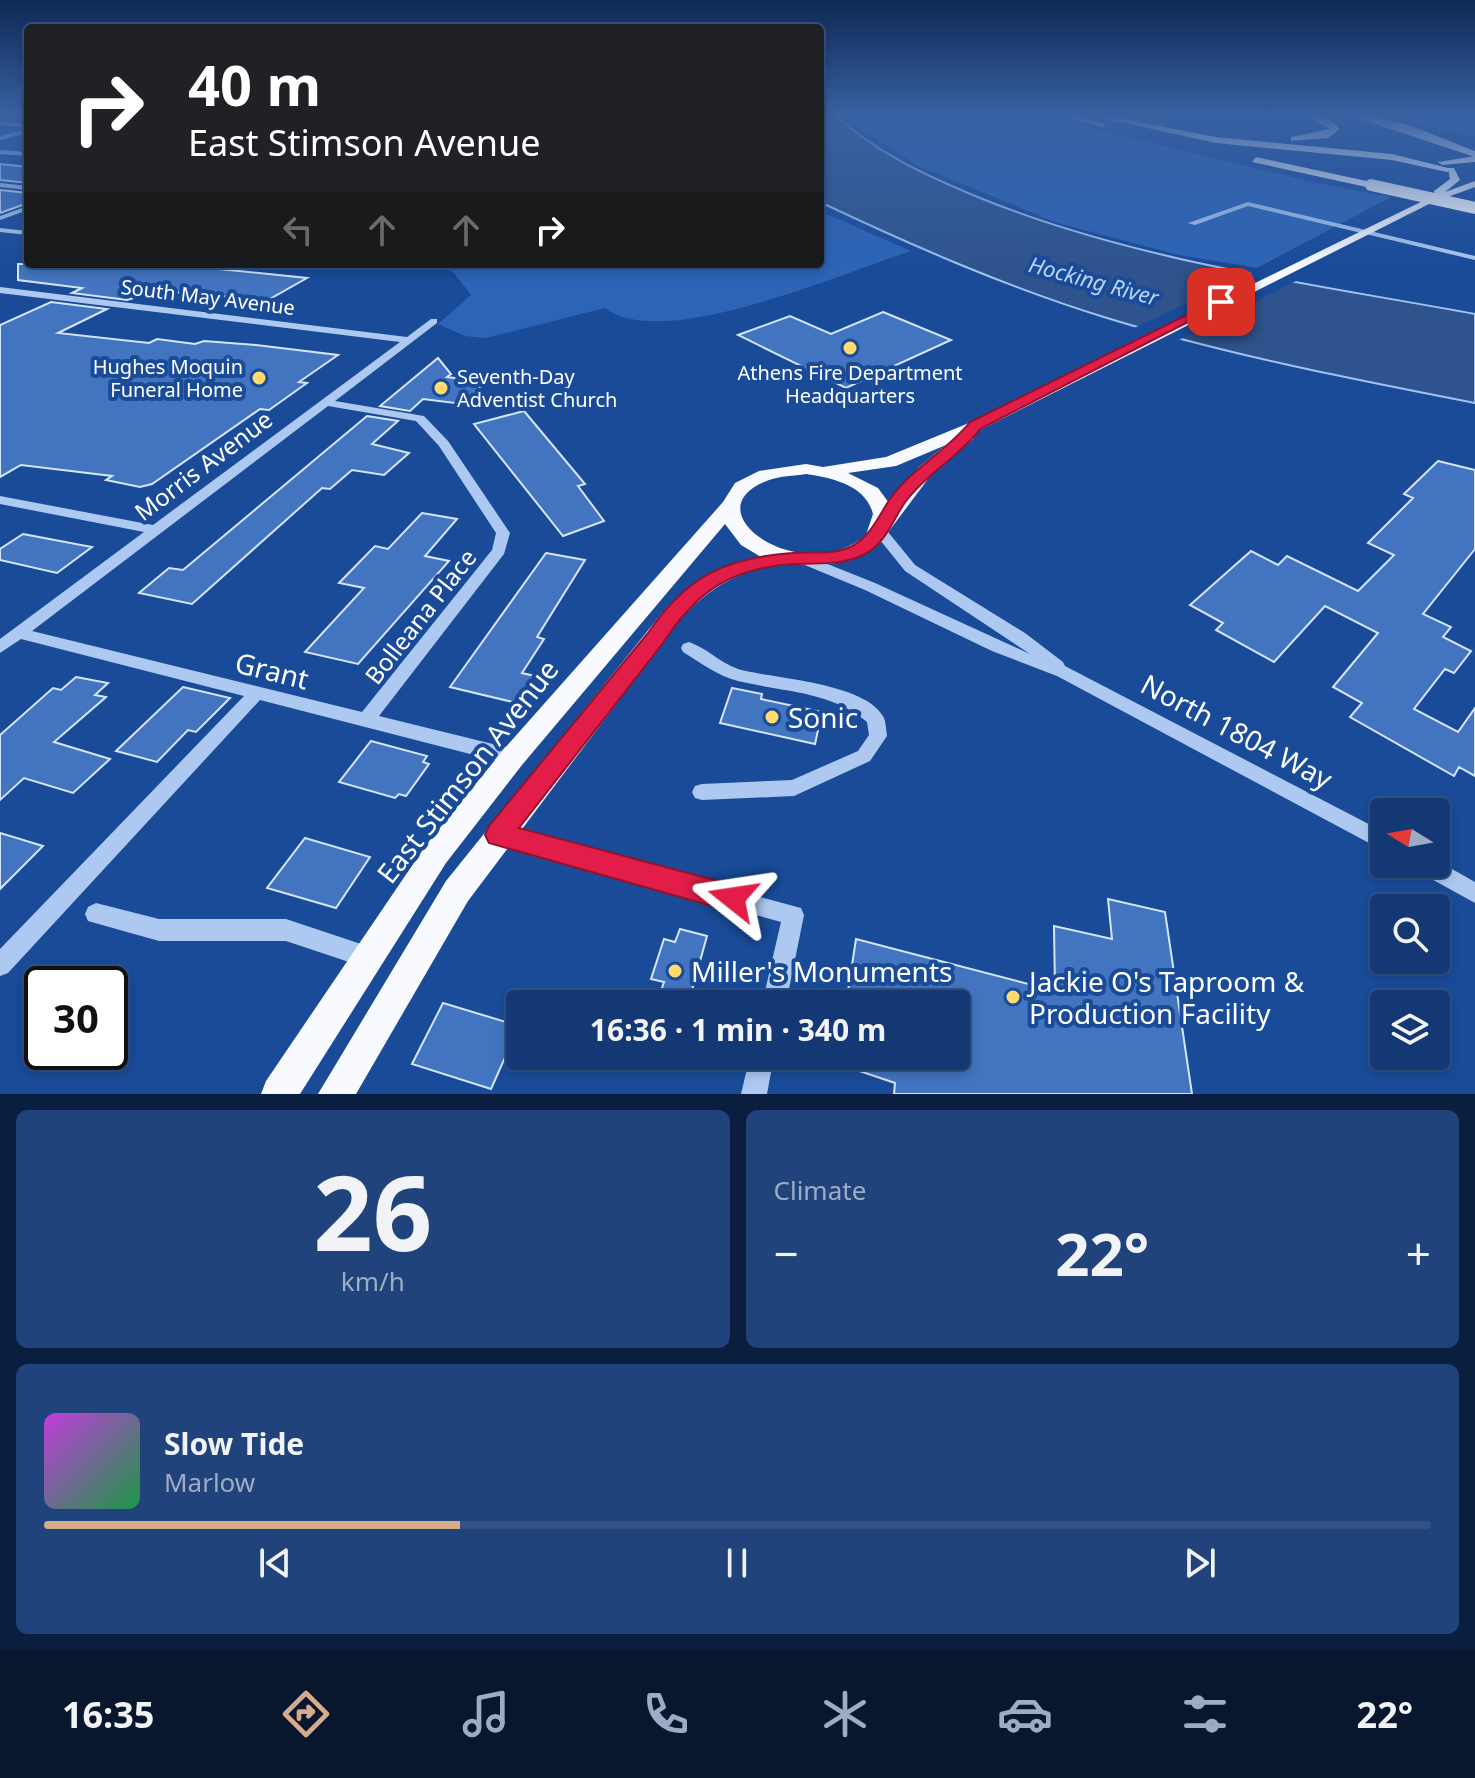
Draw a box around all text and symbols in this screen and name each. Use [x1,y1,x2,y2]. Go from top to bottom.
text: 40 m [188,46,321,122]
icon: right [56,56,160,160]
text: East Stimson Avenue [188,118,541,167]
icon: left [276,208,320,252]
icon: ahead [360,208,404,252]
icon: ahead [444,208,488,252]
icon: right [528,208,572,252]
water label: Hocking River [1026,248,1163,312]
pin [1187,268,1255,336]
street label: South May Avenue [119,273,297,321]
icon: arrive [1199,280,1243,324]
marker: Athens Fire Department Headquarters [841,339,859,357]
place label: Hughes Moquin Funeral Home [93,353,243,403]
place label: Athens Fire Department Headquarters [737,359,963,409]
place label: Seventh-Day Adventist Church [457,363,617,413]
marker: Hughes Moquin Funeral Home [250,369,268,387]
marker: Seventh-Day Adventist Church [432,379,450,397]
street label: Morris Avenue [127,402,279,528]
street label: Bolleana Place [357,542,483,690]
street label: Grant [231,643,313,697]
street label: East Stimson Avenue [368,651,566,891]
street label: North 1804 Way [1135,665,1340,798]
place label: Sonic [788,698,858,736]
marker: Sonic [763,708,781,726]
north arrow [1370,798,1450,878]
map controls [1370,798,1450,1070]
position arrow [691,856,775,940]
button: search [1370,894,1450,974]
place label: Miller's Monuments [691,952,952,990]
marker: Miller's Monuments [666,962,684,980]
place label: Jackie O's Taproom & Production Facility [1026,962,1305,1032]
speed limit sign: 30 [24,966,128,1070]
marker: Jackie O's Taproom & Production Facility [1004,988,1022,1006]
button: layers [1370,990,1450,1070]
text: 16:36 · 1 min · 340 m [590,1009,886,1050]
text: 26 [313,1140,432,1281]
text: Climate [774,1172,866,1208]
text: 22° [1055,1212,1149,1294]
text: − [774,1223,799,1283]
text: + [1406,1223,1431,1283]
text: km/h [341,1263,405,1299]
text: Slow Tide [164,1423,304,1464]
text: Marlow [164,1464,255,1500]
icon: previous [253,1541,297,1585]
icon: pause [715,1541,759,1585]
icon: next [1178,1541,1222,1585]
icon: directions [278,1686,334,1742]
icon: music [458,1686,514,1742]
icon: phone [638,1686,694,1742]
icon: climate [817,1686,873,1742]
icon: car [997,1686,1053,1742]
icon: filters [1177,1686,1233,1742]
text: 16:35 [62,1690,154,1739]
text: 22° [1357,1690,1413,1739]

